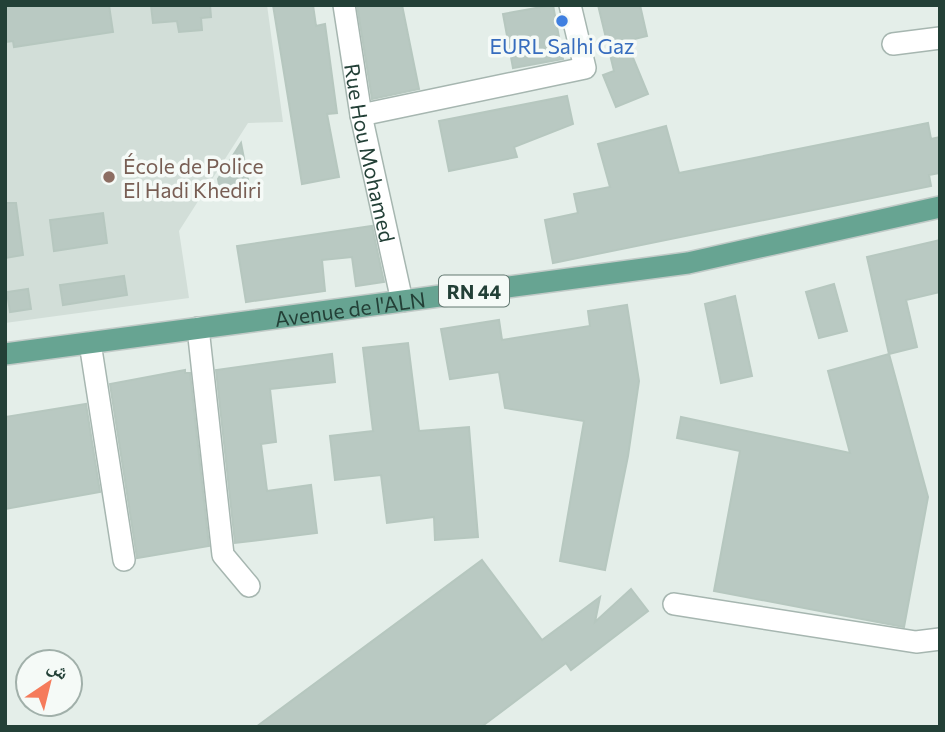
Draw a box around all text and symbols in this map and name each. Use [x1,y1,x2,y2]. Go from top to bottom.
marker: EURL Salhi Gaz [554,13,570,29]
place label: EURL Salhi Gaz [490,33,634,58]
street label: Rue Hou Mohamed [341,61,401,244]
place label: École de Police El Hadi Khediri [123,153,264,202]
marker: École de Police El Hadi Khediri [101,169,117,185]
road number: RN 44 [439,276,509,306]
street label: Avenue de l'ALN [273,286,427,330]
north arrow [14,648,84,718]
text: ش [44,653,74,685]

